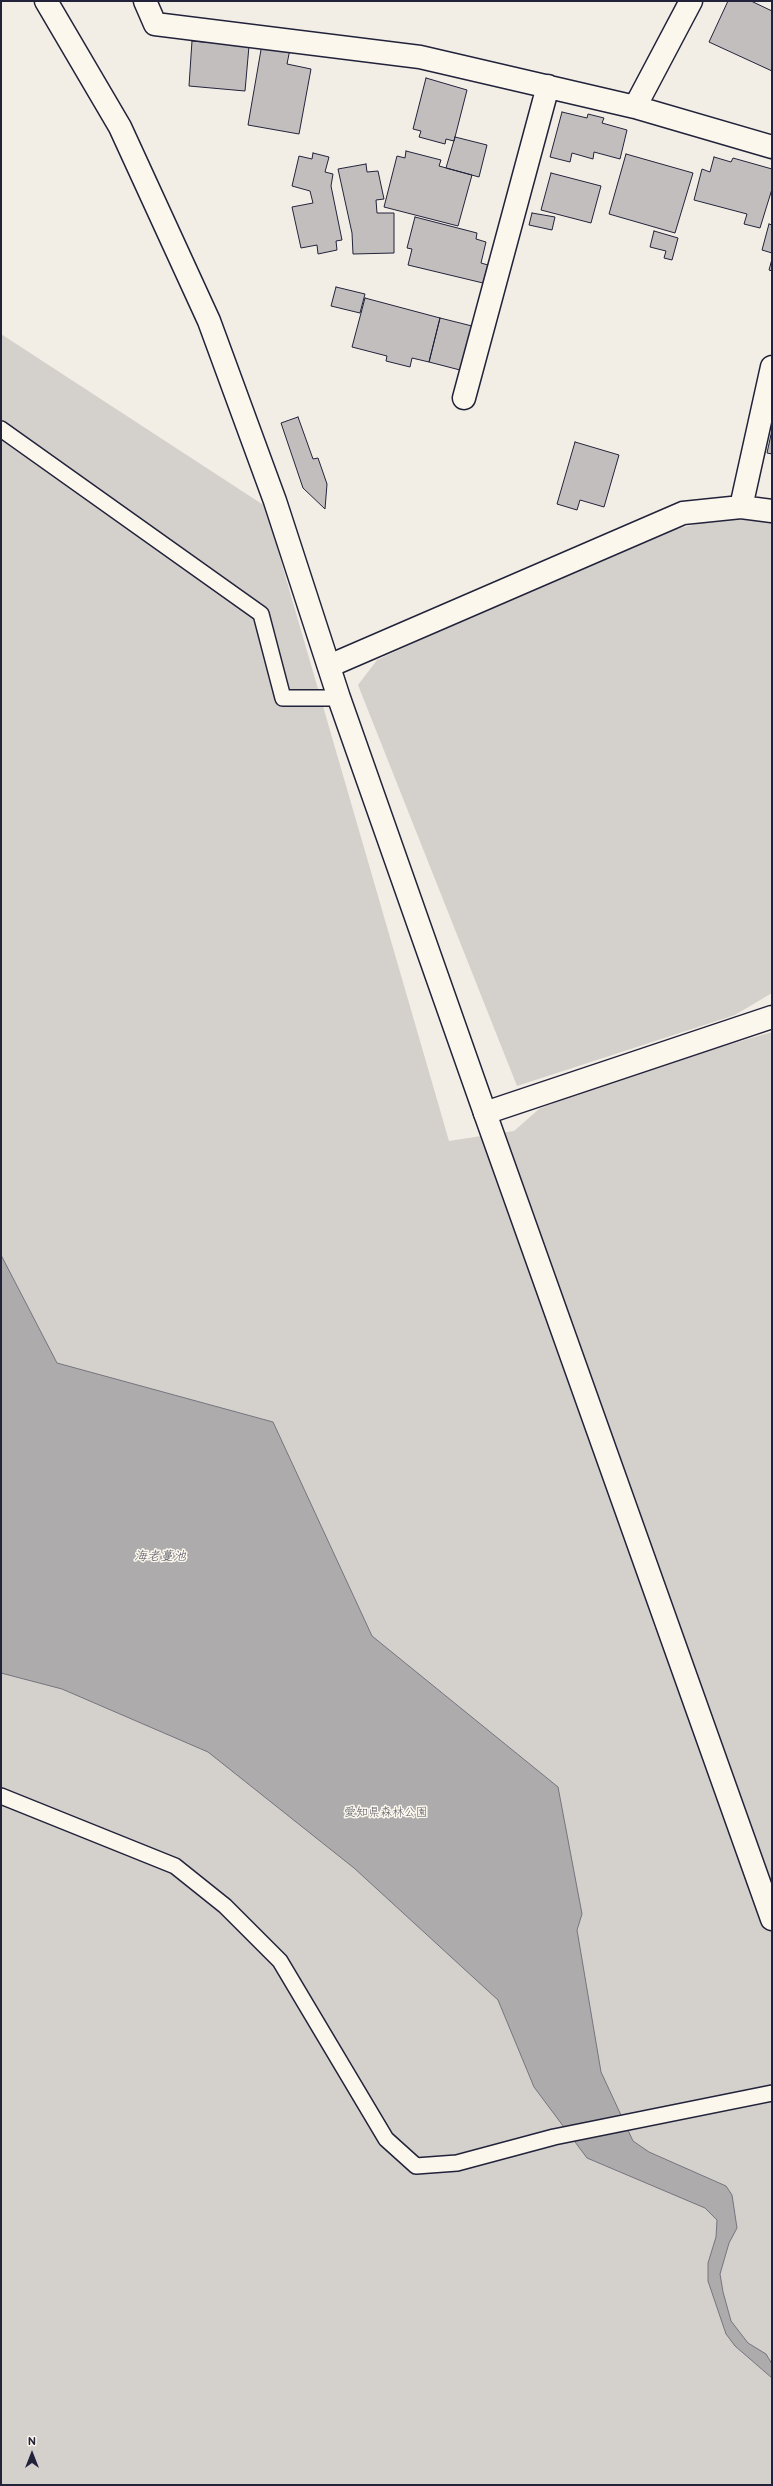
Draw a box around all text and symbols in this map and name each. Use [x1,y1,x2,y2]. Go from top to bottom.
water label: 海老蔓池 [134,1549,186,1565]
park label: 愛知県森林公園 [344,1806,428,1820]
north arrow [12,2434,52,2474]
text: N [28,2435,36,2448]

